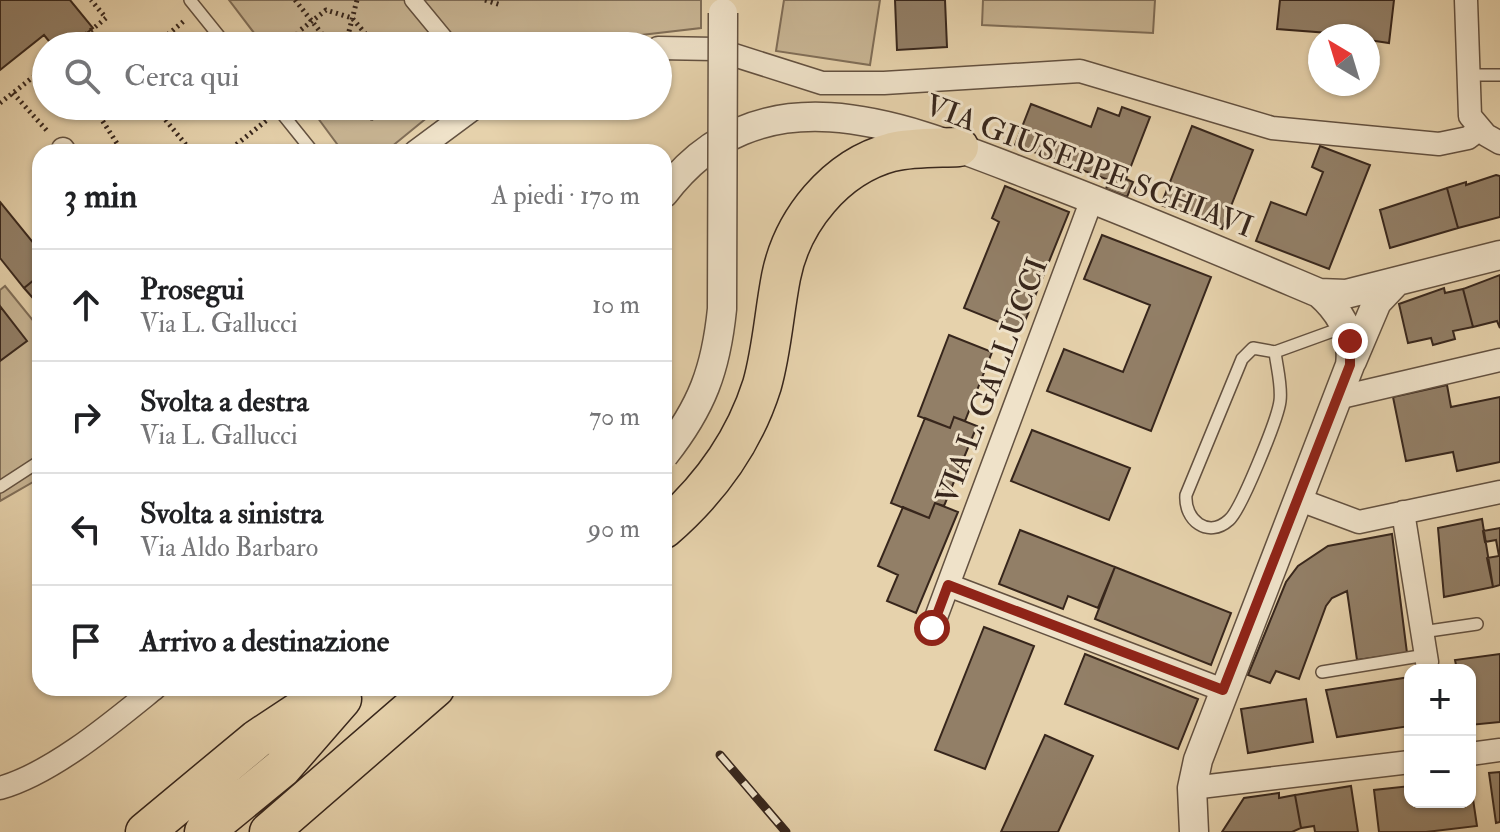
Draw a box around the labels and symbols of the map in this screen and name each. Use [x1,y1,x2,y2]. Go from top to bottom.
north arrow [1308,24,1380,96]
street label: VIA GIUSEPPE SCHIAVI [920,86,1258,246]
street label: VIA L. GALLUCCI [928,253,1056,509]
route end [1332,323,1368,359]
route start [914,610,950,646]

